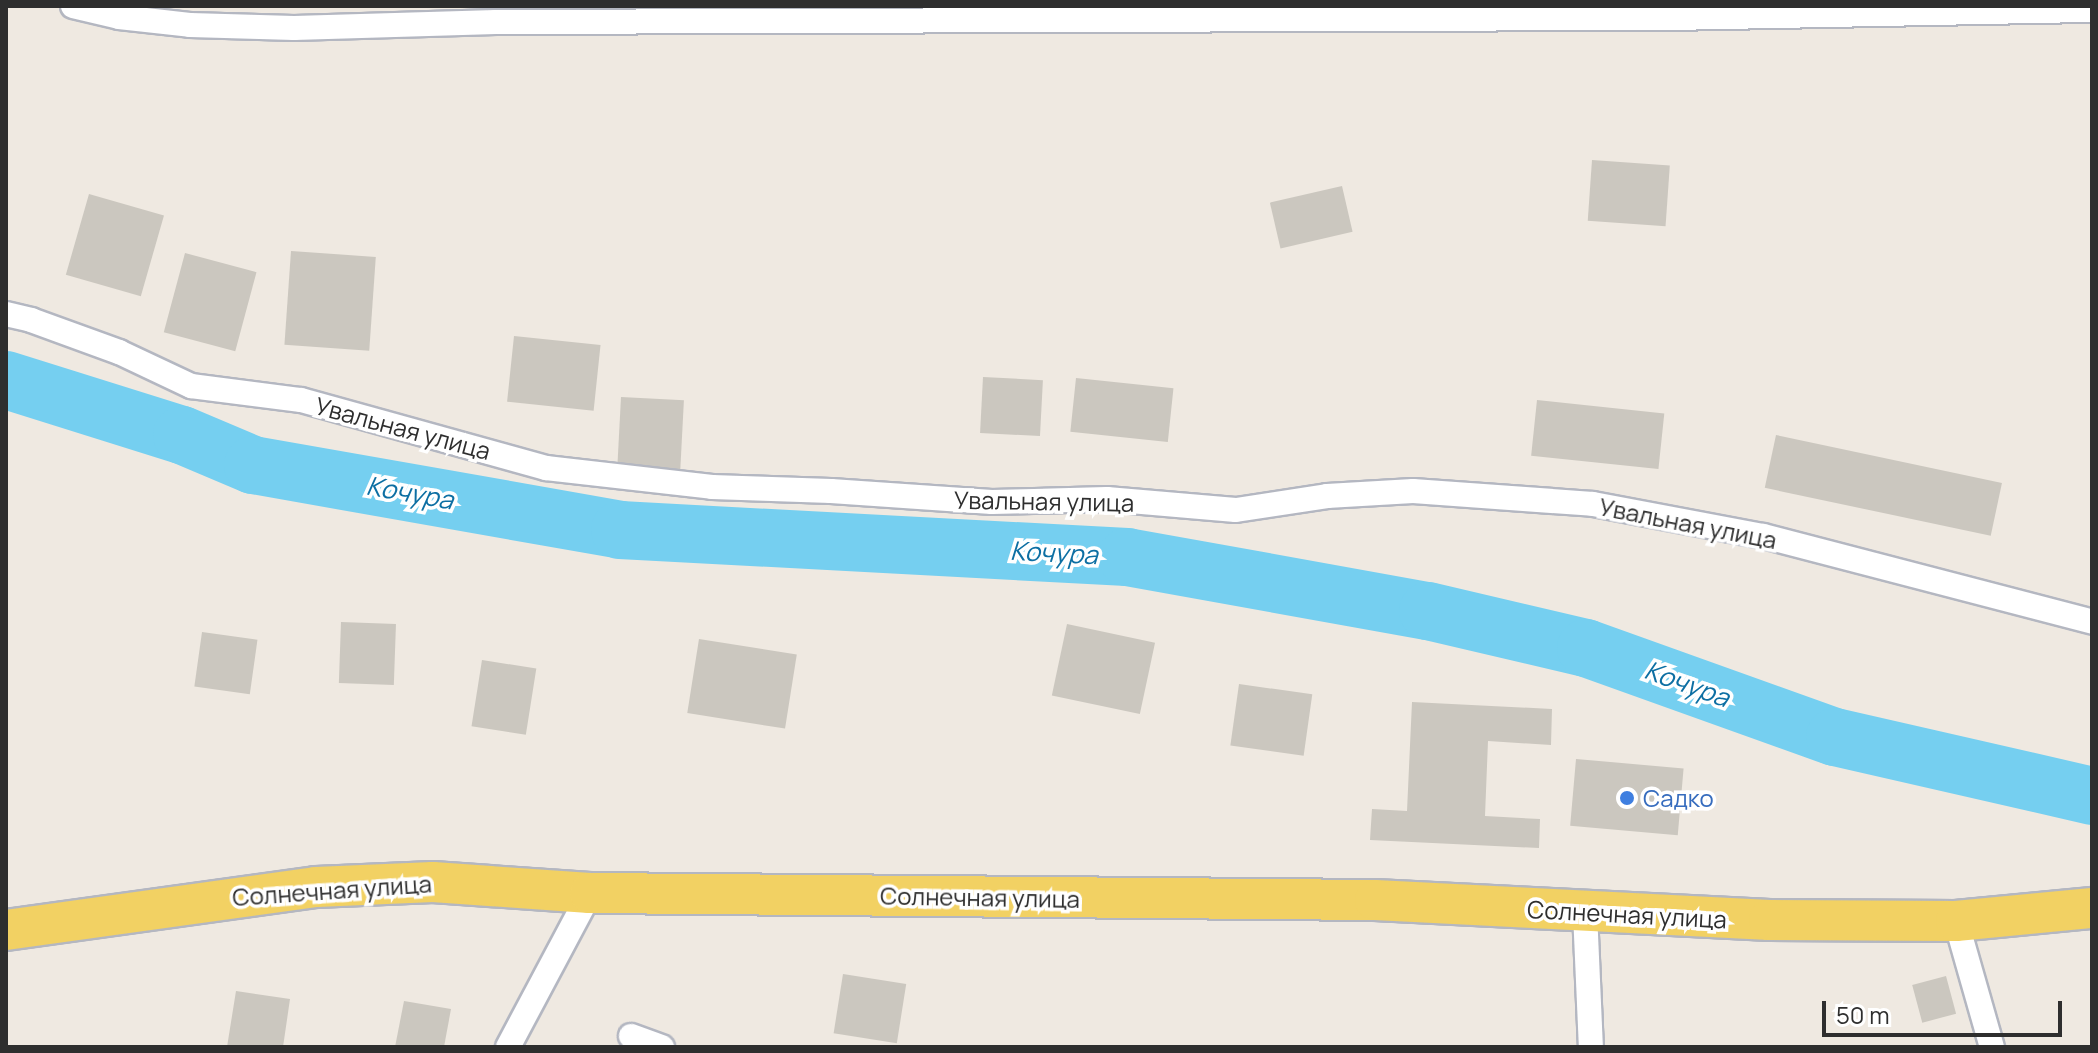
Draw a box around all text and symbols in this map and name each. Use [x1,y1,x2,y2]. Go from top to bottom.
street label: Увальная улица [312,391,494,465]
water label: Кочура [364,470,456,516]
street label: Увальная улица [954,485,1134,517]
street label: Увальная улица [1597,492,1779,554]
water label: Кочура [1010,535,1098,571]
water label: Кочура [1641,654,1733,714]
place label: Садко [1643,784,1714,812]
marker: Садко [1618,789,1636,807]
street label: Солнечная улица [231,869,433,911]
street label: Солнечная улица [880,881,1080,913]
street label: Солнечная улица [1526,894,1728,934]
scale bar [1826,985,2066,1035]
text: 50 m [1836,998,1890,1031]

